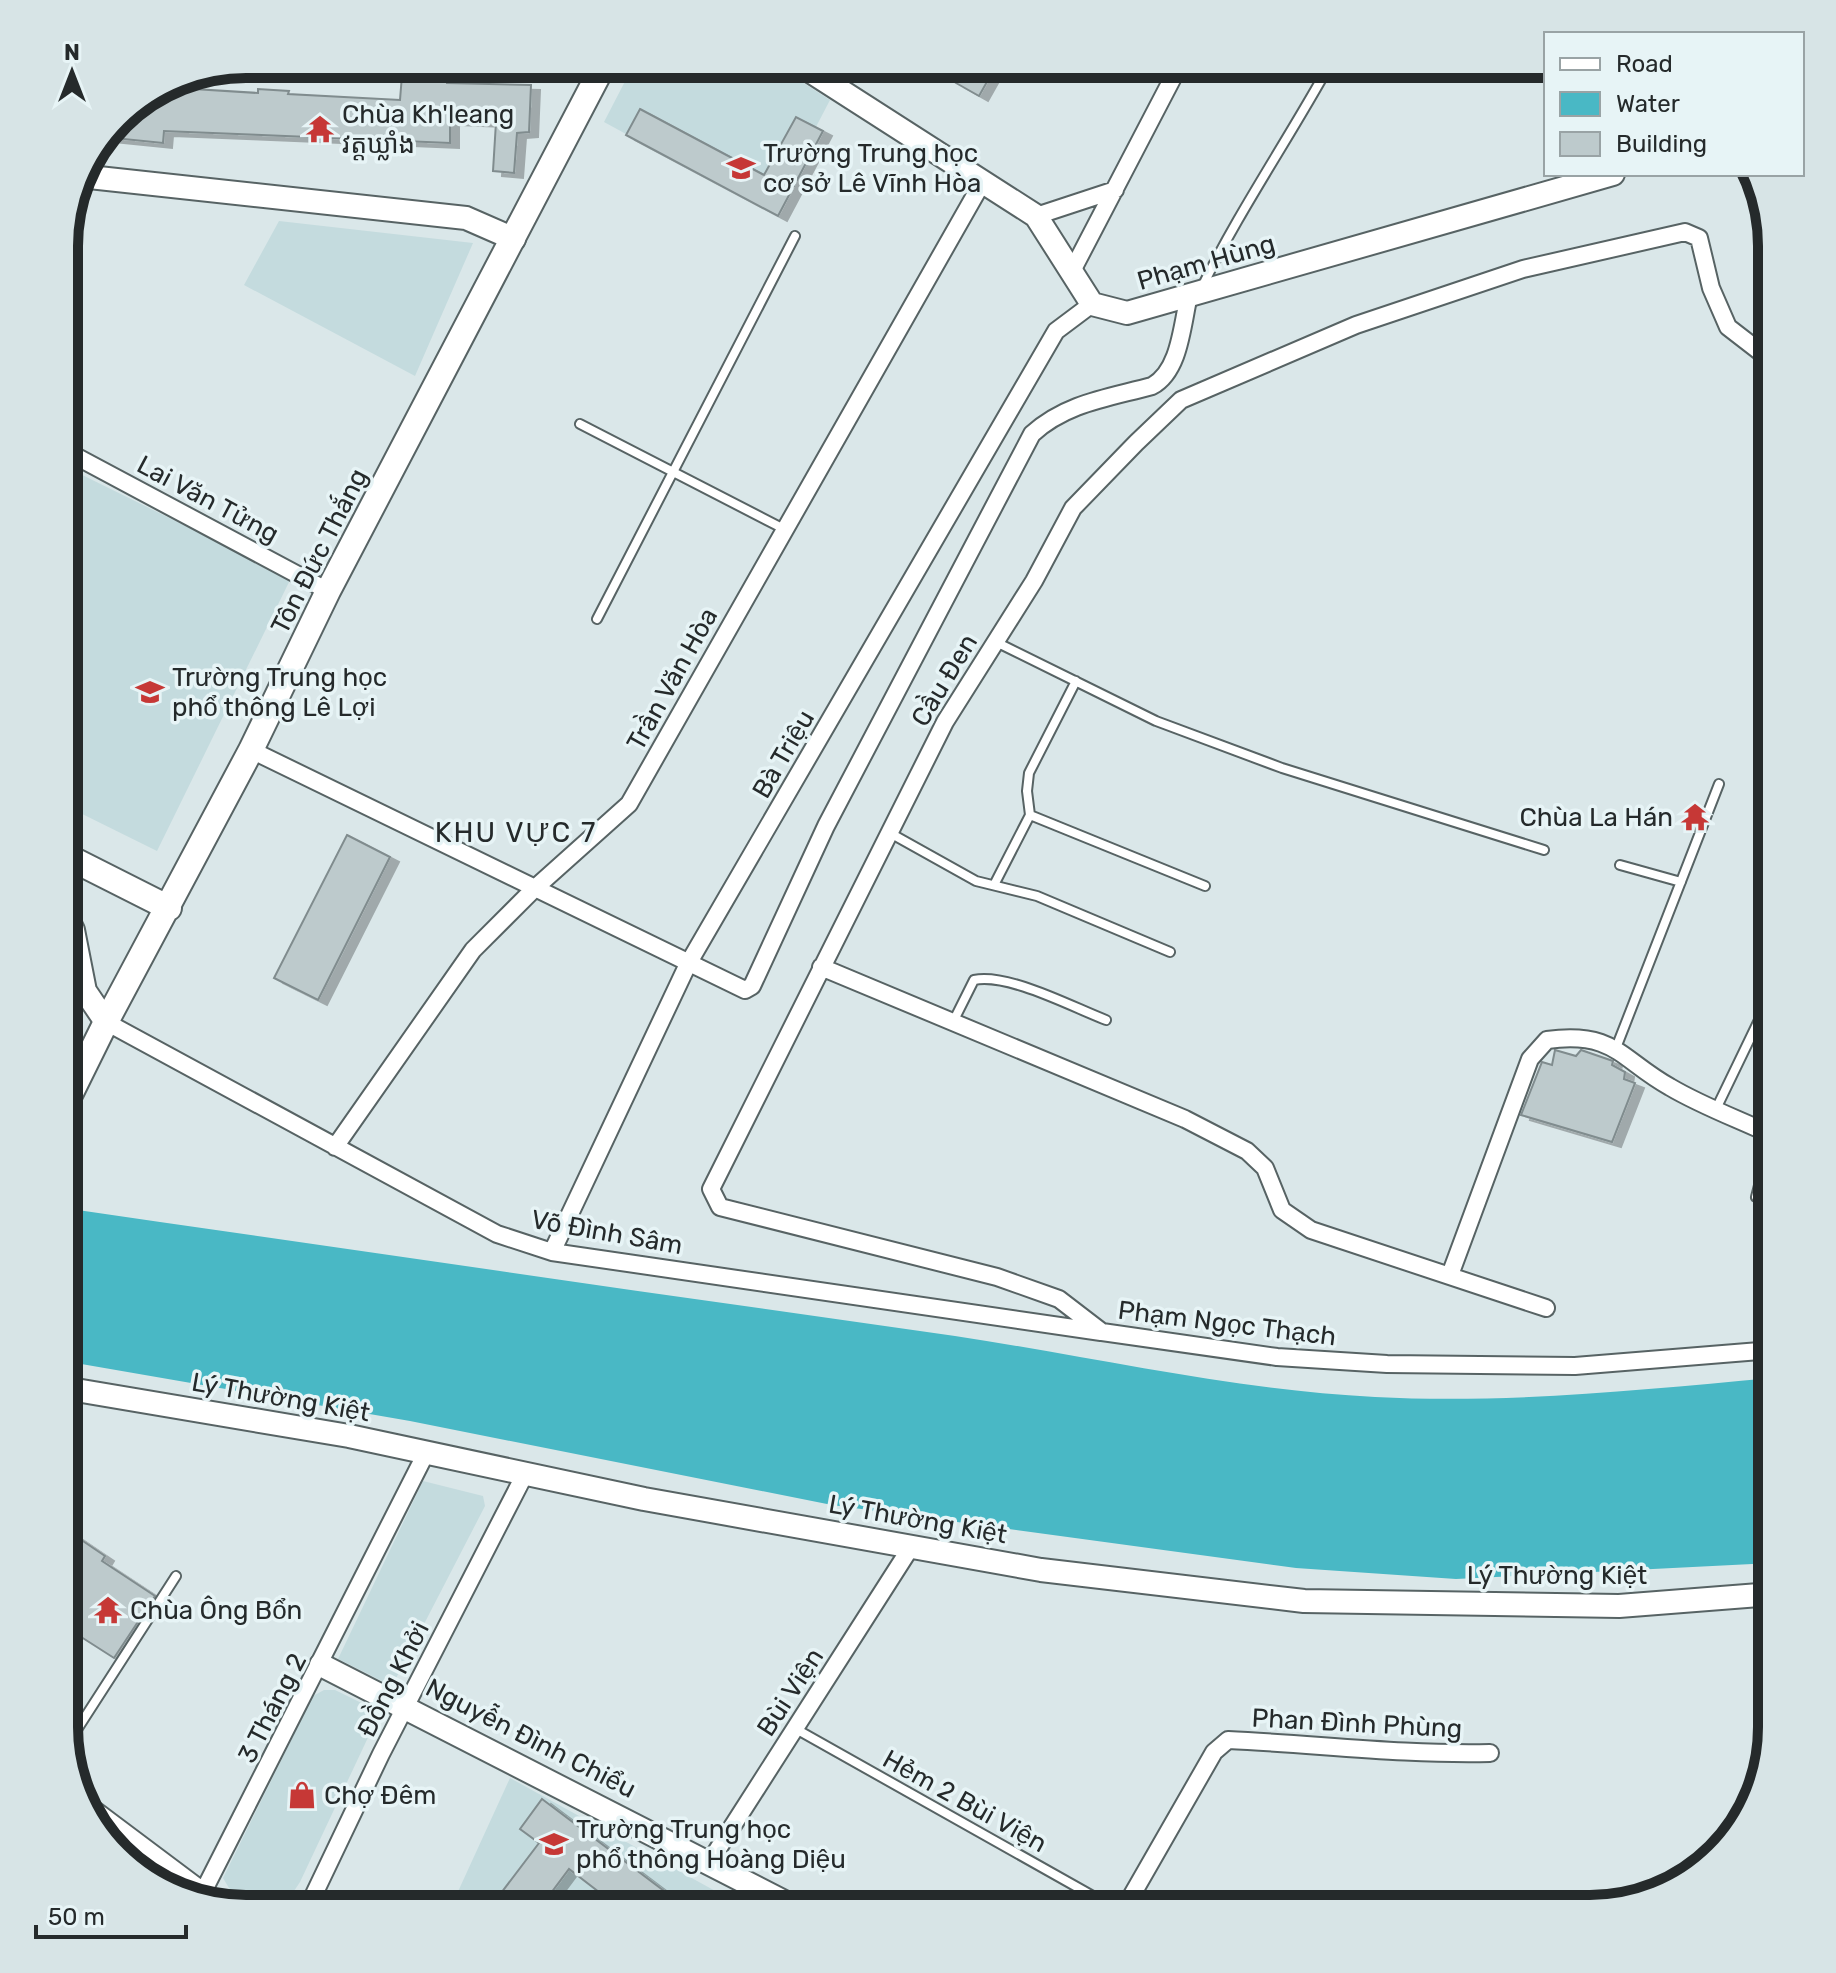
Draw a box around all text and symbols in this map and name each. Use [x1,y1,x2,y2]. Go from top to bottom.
north arrow [32,32,112,112]
legend [1544,32,1804,176]
text: N [64,39,80,66]
text: Road [1616,50,1673,78]
text: Water [1616,90,1680,118]
place label: Chùa Kh'leang វត្តឃ្លាំង [342,99,514,161]
temple icon: Chùa Kh'leang វត្តឃ្លាំង [305,114,335,144]
text: Building [1616,130,1707,158]
place label: Trường Trung học cơ sở Lê Vĩnh Hòa [763,138,981,199]
school or university icon: Trường Trung học cơ sở Lê Vĩnh Hòa [726,153,756,183]
street label: Phạm Hùng [1134,228,1279,297]
street label: Lai Văn Tửng [132,449,284,550]
street label: Tôn Đức Thắng [263,463,374,639]
street label: Trần Văn Hòa [619,602,724,756]
street label: Cầu Đen [904,628,984,732]
place label: Trường Trung học phổ thông Lê Lợi [172,662,387,723]
school or university icon: Trường Trung học phổ thông Lê Lợi [135,677,165,707]
street label: Bà Triệu [746,705,821,804]
place label: Chùa La Hán [1519,802,1673,833]
temple icon: Chùa La Hán [1680,802,1710,832]
district label: KHU VỰC 7 [435,816,597,849]
street label: Võ Đình Sâm [529,1204,685,1261]
street label: Phạm Ngọc Thạch [1116,1295,1338,1352]
street label: Lý Thường Kiệt [189,1367,372,1428]
street label: Lý Thường Kiệt [826,1489,1009,1550]
street label: Lý Thường Kiệt [1467,1560,1647,1591]
temple icon: Chùa Ông Bổn [93,1595,123,1625]
place label: Chùa Ông Bổn [130,1595,302,1626]
street label: Đồng Khởi [350,1616,436,1742]
street label: Bùi Viện [751,1643,830,1742]
street label: 3 Tháng 2 [232,1648,313,1768]
street label: Nguyễn Đình Chiểu [420,1672,641,1805]
street label: Phan Đình Phùng [1251,1703,1463,1744]
street label: Hẻm 2 Bùi Viện [877,1744,1052,1859]
shop icon: Chợ Đêm [287,1780,317,1810]
place label: Chợ Đêm [324,1780,436,1811]
place label: Trường Trung học phổ thông Hoàng Diệu [576,1814,846,1875]
school or university icon: Trường Trung học phổ thông Hoàng Diệu [539,1829,569,1859]
scale bar [36,1889,186,1939]
text: 50 m [48,1903,105,1931]

